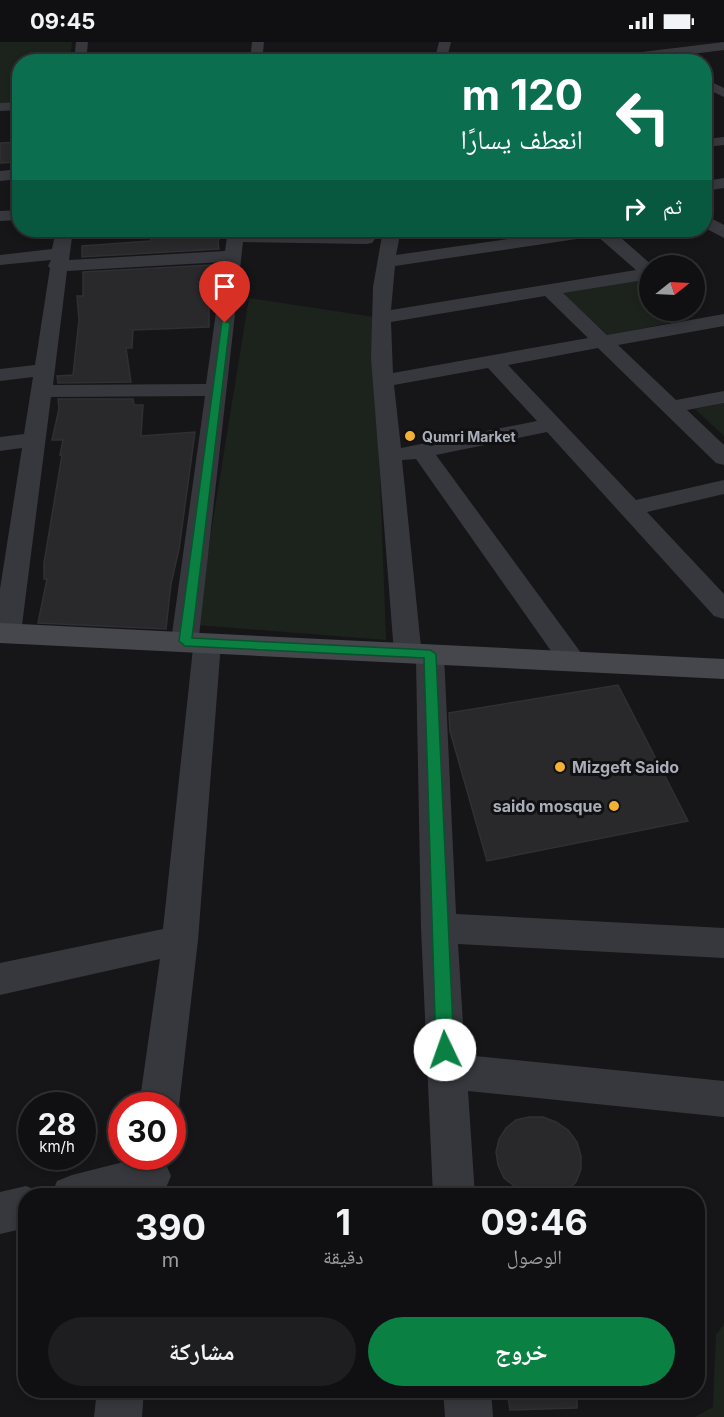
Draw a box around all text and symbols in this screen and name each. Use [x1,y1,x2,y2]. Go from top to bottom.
text: 09:45 [30,8,95,34]
text: 120 m [462,69,583,120]
icon: left [604,78,682,156]
text: انعطف يسارًا [460,123,583,156]
icon: right [618,192,651,225]
text: ثم [663,193,682,219]
north arrow [639,255,705,321]
map controls [639,255,705,321]
pin [199,261,250,323]
icon: arrive [208,270,241,303]
place label: Qumri Market [422,428,516,445]
marker: Qumri Market [403,429,417,443]
place label: Mizgeft Saido [572,757,679,777]
marker: Mizgeft Saido [553,760,567,774]
place label: saido mosque [493,796,602,816]
marker: saido mosque [607,799,621,813]
position arrow [413,1018,477,1082]
speed limit sign: 30 [108,1092,186,1170]
text: 28 [38,1106,76,1142]
text: km/h [39,1137,75,1156]
text: 1 [335,1200,351,1244]
text: 09:46 [481,1200,588,1244]
text: 390 [135,1205,206,1249]
text: دقيقة [323,1245,364,1269]
text: الوصول [507,1245,562,1269]
text: m [162,1248,179,1272]
button: مشاركة [48,1317,356,1386]
button: خروج [368,1317,675,1386]

